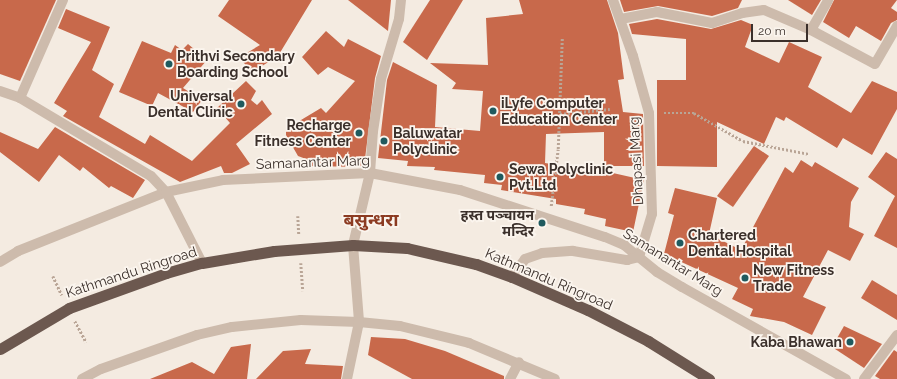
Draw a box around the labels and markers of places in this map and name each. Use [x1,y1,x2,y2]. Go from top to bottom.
place label: Prithvi Secondary Boarding School [177,48,295,80]
marker: Prithvi Secondary Boarding School [164,59,174,69]
place label: Universal Dental Clinic [147,88,233,120]
place label: iLyfe Computer Education Center [501,95,618,128]
marker: Universal Dental Clinic [236,99,246,109]
marker: iLyfe Computer Education Center [488,106,498,116]
place label: Recharge Fitness Center [255,117,351,150]
place label: Baluwatar Polyclinic [393,125,462,158]
marker: Recharge Fitness Center [354,128,364,138]
marker: Baluwatar Polyclinic [378,135,390,147]
place label: Sewa Polyclinic Pvt.Ltd [509,161,613,194]
marker: Sewa Polyclinic Pvt.Ltd [494,171,506,183]
place label: हस्त पञ्चायन मन्दिर [461,207,534,240]
marker: हस्त पञ्चायन मन्दिर [537,218,547,228]
place label: Chartered Dental Hospital [688,227,792,260]
marker: Chartered Dental Hospital [675,238,685,248]
place label: New Fitness Trade [753,262,834,294]
marker: New Fitness Trade [740,273,750,283]
place label: Kaba Bhawan [751,334,842,350]
marker: Kaba Bhawan [845,337,855,347]

